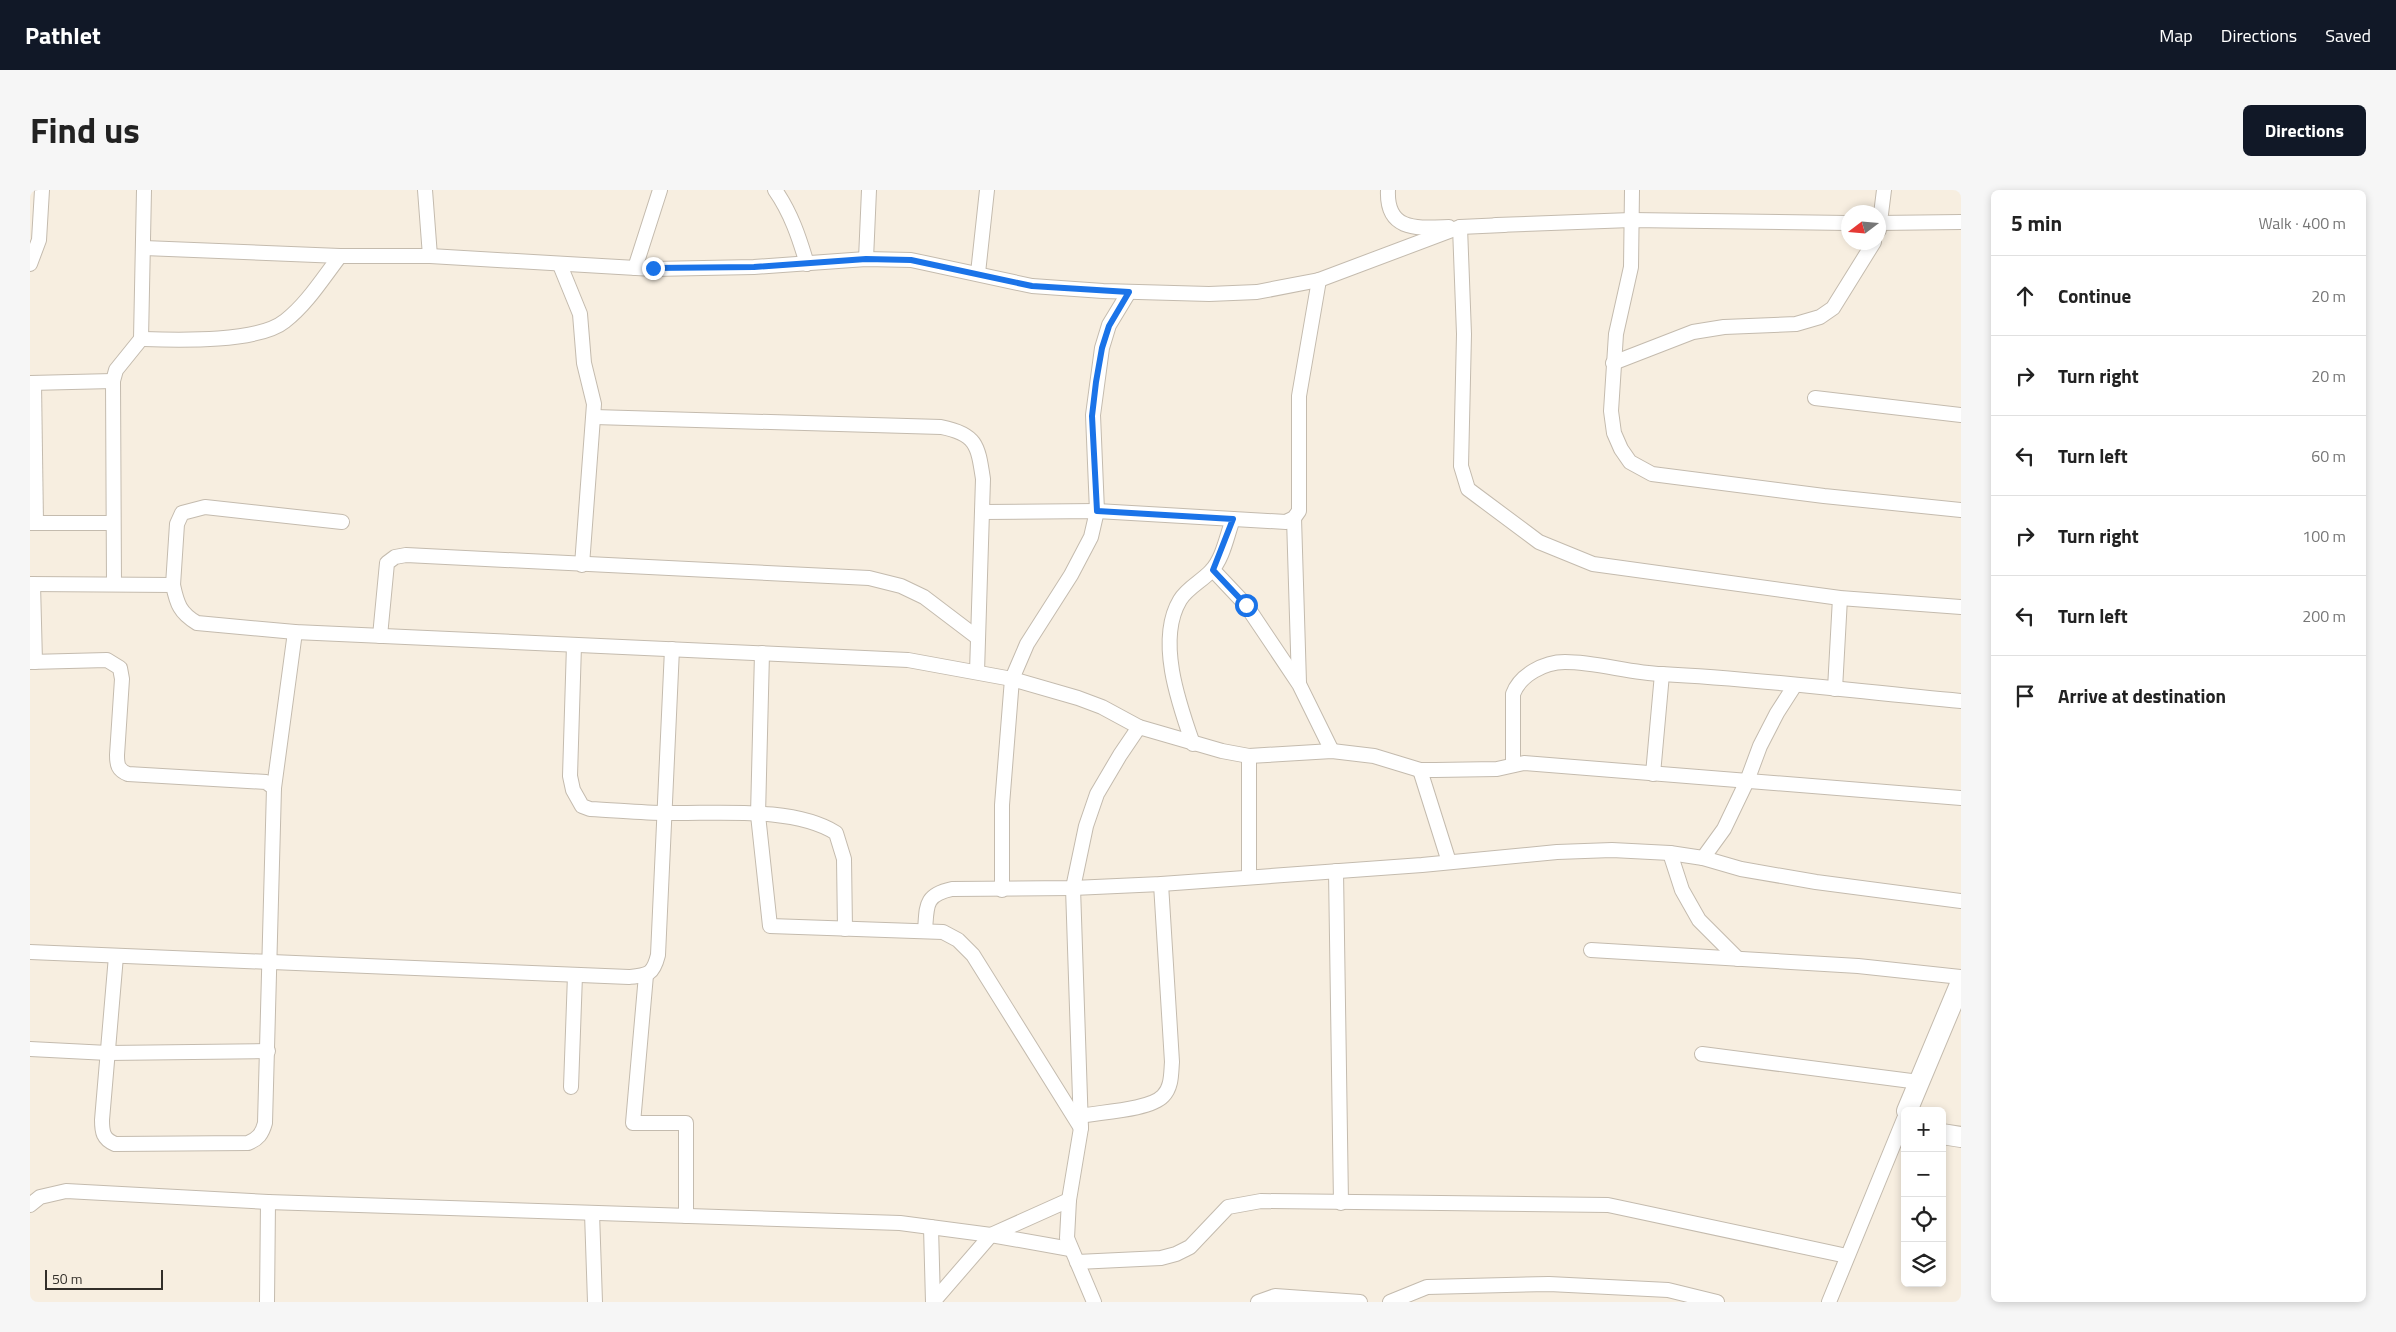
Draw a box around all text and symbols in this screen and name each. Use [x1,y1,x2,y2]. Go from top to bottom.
text: Pathlet [25,17,101,53]
text: Map [2159,22,2193,49]
text: Directions [2221,22,2297,49]
text: Saved [2325,22,2371,49]
text: Find us [30,103,140,157]
button: Directions [2243,105,2366,156]
north arrow [1841,205,1886,250]
text: 5 min [2011,207,2062,239]
text: Walk · 400 m [2258,211,2346,235]
route end [642,257,665,280]
text: Continue [2058,281,2131,310]
icon: ahead [2011,282,2039,310]
text: 20 m [2311,284,2346,308]
text: Turn right [2058,361,2139,390]
icon: right [2011,362,2039,390]
text: 20 m [2311,364,2346,388]
text: Turn left [2058,441,2128,470]
icon: left [2011,442,2039,470]
text: 60 m [2311,444,2346,468]
text: Turn right [2058,521,2139,550]
icon: right [2011,522,2039,550]
text: 100 m [2302,524,2346,548]
route start [1235,594,1258,617]
text: Turn left [2058,601,2128,630]
icon: left [2011,602,2039,630]
text: 200 m [2302,604,2346,628]
text: Arrive at destination [2058,681,2226,710]
icon: arrive [2011,682,2039,710]
map controls [1901,1107,1946,1287]
button: + [1901,1107,1946,1152]
button: − [1901,1152,1946,1197]
button: locate [1901,1197,1946,1242]
button: layers [1901,1242,1946,1287]
scale bar [45,1267,162,1290]
text: 50 m [52,1268,82,1289]

